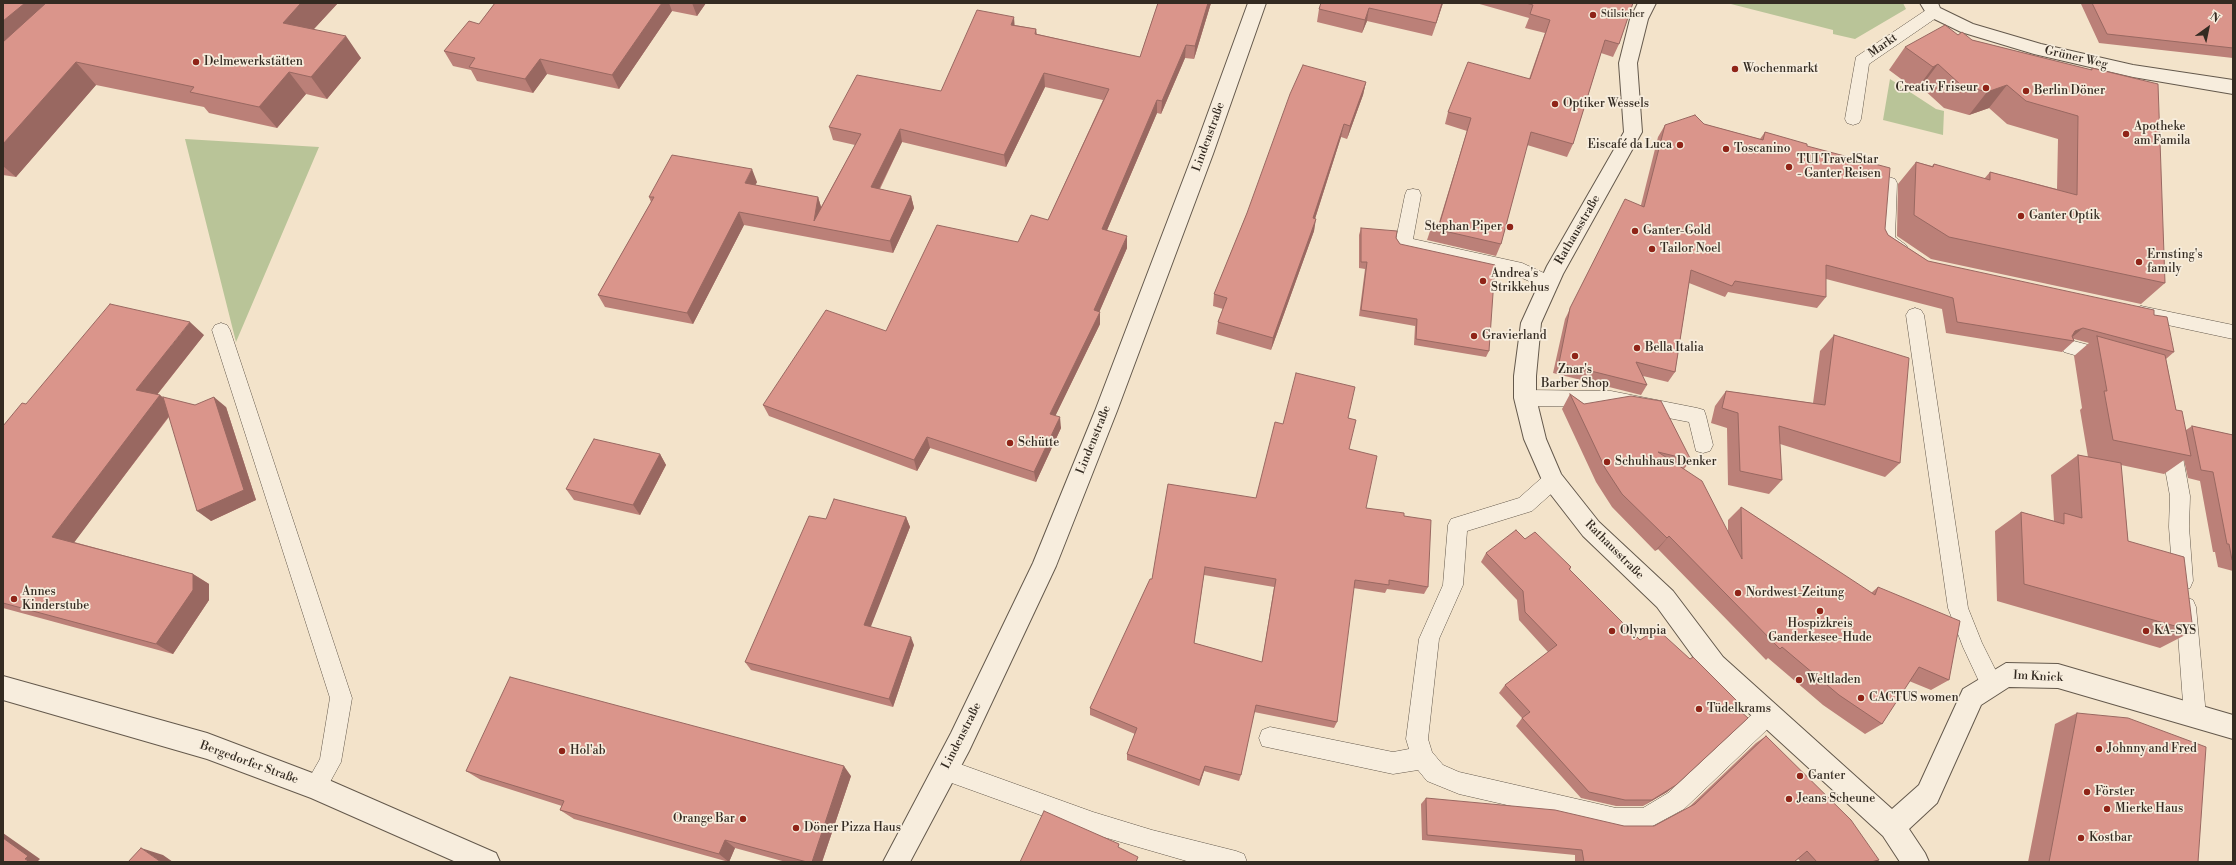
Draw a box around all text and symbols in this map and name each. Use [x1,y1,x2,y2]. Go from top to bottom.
north arrow [2188,8,2228,48]
place label: Stilsicher [1601,9,1645,21]
marker: Stilsicher [1588,10,1598,20]
text: N [2207,10,2222,26]
street label: Markt [1866,31,1900,61]
street label: Grüner Weg [2043,44,2109,72]
place label: Delmewerkstätten [204,55,303,69]
marker: Delmewerkstätten [191,57,201,67]
place label: Wochenmarkt [1743,62,1818,76]
marker: Wochenmarkt [1730,64,1740,74]
place label: Creativ Friseur [1895,81,1978,95]
marker: Creativ Friseur [1981,83,1991,93]
place label: Berlin Döner [2034,84,2105,98]
marker: Berlin Döner [2021,86,2031,96]
place label: Optiker Wessels [1563,97,1649,111]
marker: Optiker Wessels [1550,99,1560,109]
street label: Lindenstraße [1190,100,1228,174]
place label: Apotheke am Famila [2134,120,2190,148]
marker: Apotheke am Famila [2121,129,2131,139]
place label: Eiscafé da Luca [1587,138,1672,152]
marker: Eiscafé da Luca [1675,140,1685,150]
place label: Toscanino [1734,142,1790,156]
marker: Toscanino [1721,144,1731,154]
place label: TUI TravelStar - Ganter Reisen [1797,153,1881,181]
marker: TUI TravelStar - Ganter Reisen [1784,162,1794,172]
street label: Rathausstraße [1552,193,1604,267]
place label: Ganter Optik [2029,209,2100,223]
marker: Ganter Optik [2016,211,2026,221]
place label: Stephan Piper [1425,220,1502,234]
marker: Stephan Piper [1505,222,1515,232]
place label: Ganter-Gold [1643,224,1711,238]
marker: Ganter-Gold [1630,226,1640,236]
place label: Tailor Noel [1660,242,1721,256]
marker: Tailor Noel [1647,244,1657,254]
place label: Ernsting's family [2147,248,2203,276]
marker: Ernsting's family [2134,257,2144,267]
place label: Andrea's Strikkehus [1491,267,1549,295]
marker: Andrea's Strikkehus [1478,276,1488,286]
place label: Gravierland [1482,329,1547,343]
marker: Gravierland [1469,331,1479,341]
place label: Bella Italia [1645,341,1704,355]
marker: Bella Italia [1632,343,1642,353]
marker: Znar's Barber Shop [1570,351,1580,361]
place label: Znar's Barber Shop [1541,363,1609,391]
street label: Lindenstraße [1074,404,1114,476]
place label: Schütte [1018,436,1059,450]
marker: Schütte [1005,438,1015,448]
place label: Schuhhaus Denker [1615,455,1717,469]
marker: Schuhhaus Denker [1602,457,1612,467]
street label: Rathausstraße [1581,517,1647,583]
place label: Annes Kinderstube [22,585,89,613]
place label: Nordwest-Zeitung [1746,586,1844,600]
marker: Nordwest-Zeitung [1733,588,1743,598]
marker: Annes Kinderstube [9,594,19,604]
marker: Hospizkreis Ganderkesee-Hude [1815,606,1825,616]
place label: Hospizkreis Ganderkesee-Hude [1768,617,1872,645]
place label: Olympia [1620,624,1666,638]
place label: KA-SYS [2154,624,2196,638]
marker: Olympia [1607,626,1617,636]
marker: KA-SYS [2141,626,2151,636]
street label: Im Knick [2013,669,2063,685]
place label: Weltladen [1807,673,1861,687]
marker: Weltladen [1794,675,1804,685]
place label: CACTUS women [1869,691,1959,705]
marker: CACTUS women [1856,693,1866,703]
street label: Lindenstraße [939,700,985,772]
place label: Tüdelkrams [1707,702,1771,716]
marker: Tüdelkrams [1694,704,1704,714]
street label: Bergedorfer Straße [198,738,300,788]
place label: Johnny and Fred [2107,742,2197,756]
place label: Hol'ab [570,744,606,758]
marker: Johnny and Fred [2094,744,2104,754]
marker: Hol'ab [557,746,567,756]
place label: Ganter [1808,769,1845,783]
marker: Ganter [1795,771,1805,781]
place label: Förster [2095,785,2135,799]
marker: Förster [2082,787,2092,797]
place label: Jeans Scheune [1797,792,1875,806]
marker: Jeans Scheune [1784,794,1794,804]
place label: Mierke Haus [2115,802,2183,816]
marker: Mierke Haus [2102,804,2112,814]
place label: Orange Bar [673,812,735,826]
marker: Orange Bar [738,814,748,824]
place label: Döner Pizza Haus [804,821,901,835]
marker: Döner Pizza Haus [791,823,801,833]
place label: Kostbar [2089,831,2132,845]
marker: Kostbar [2076,833,2086,843]

